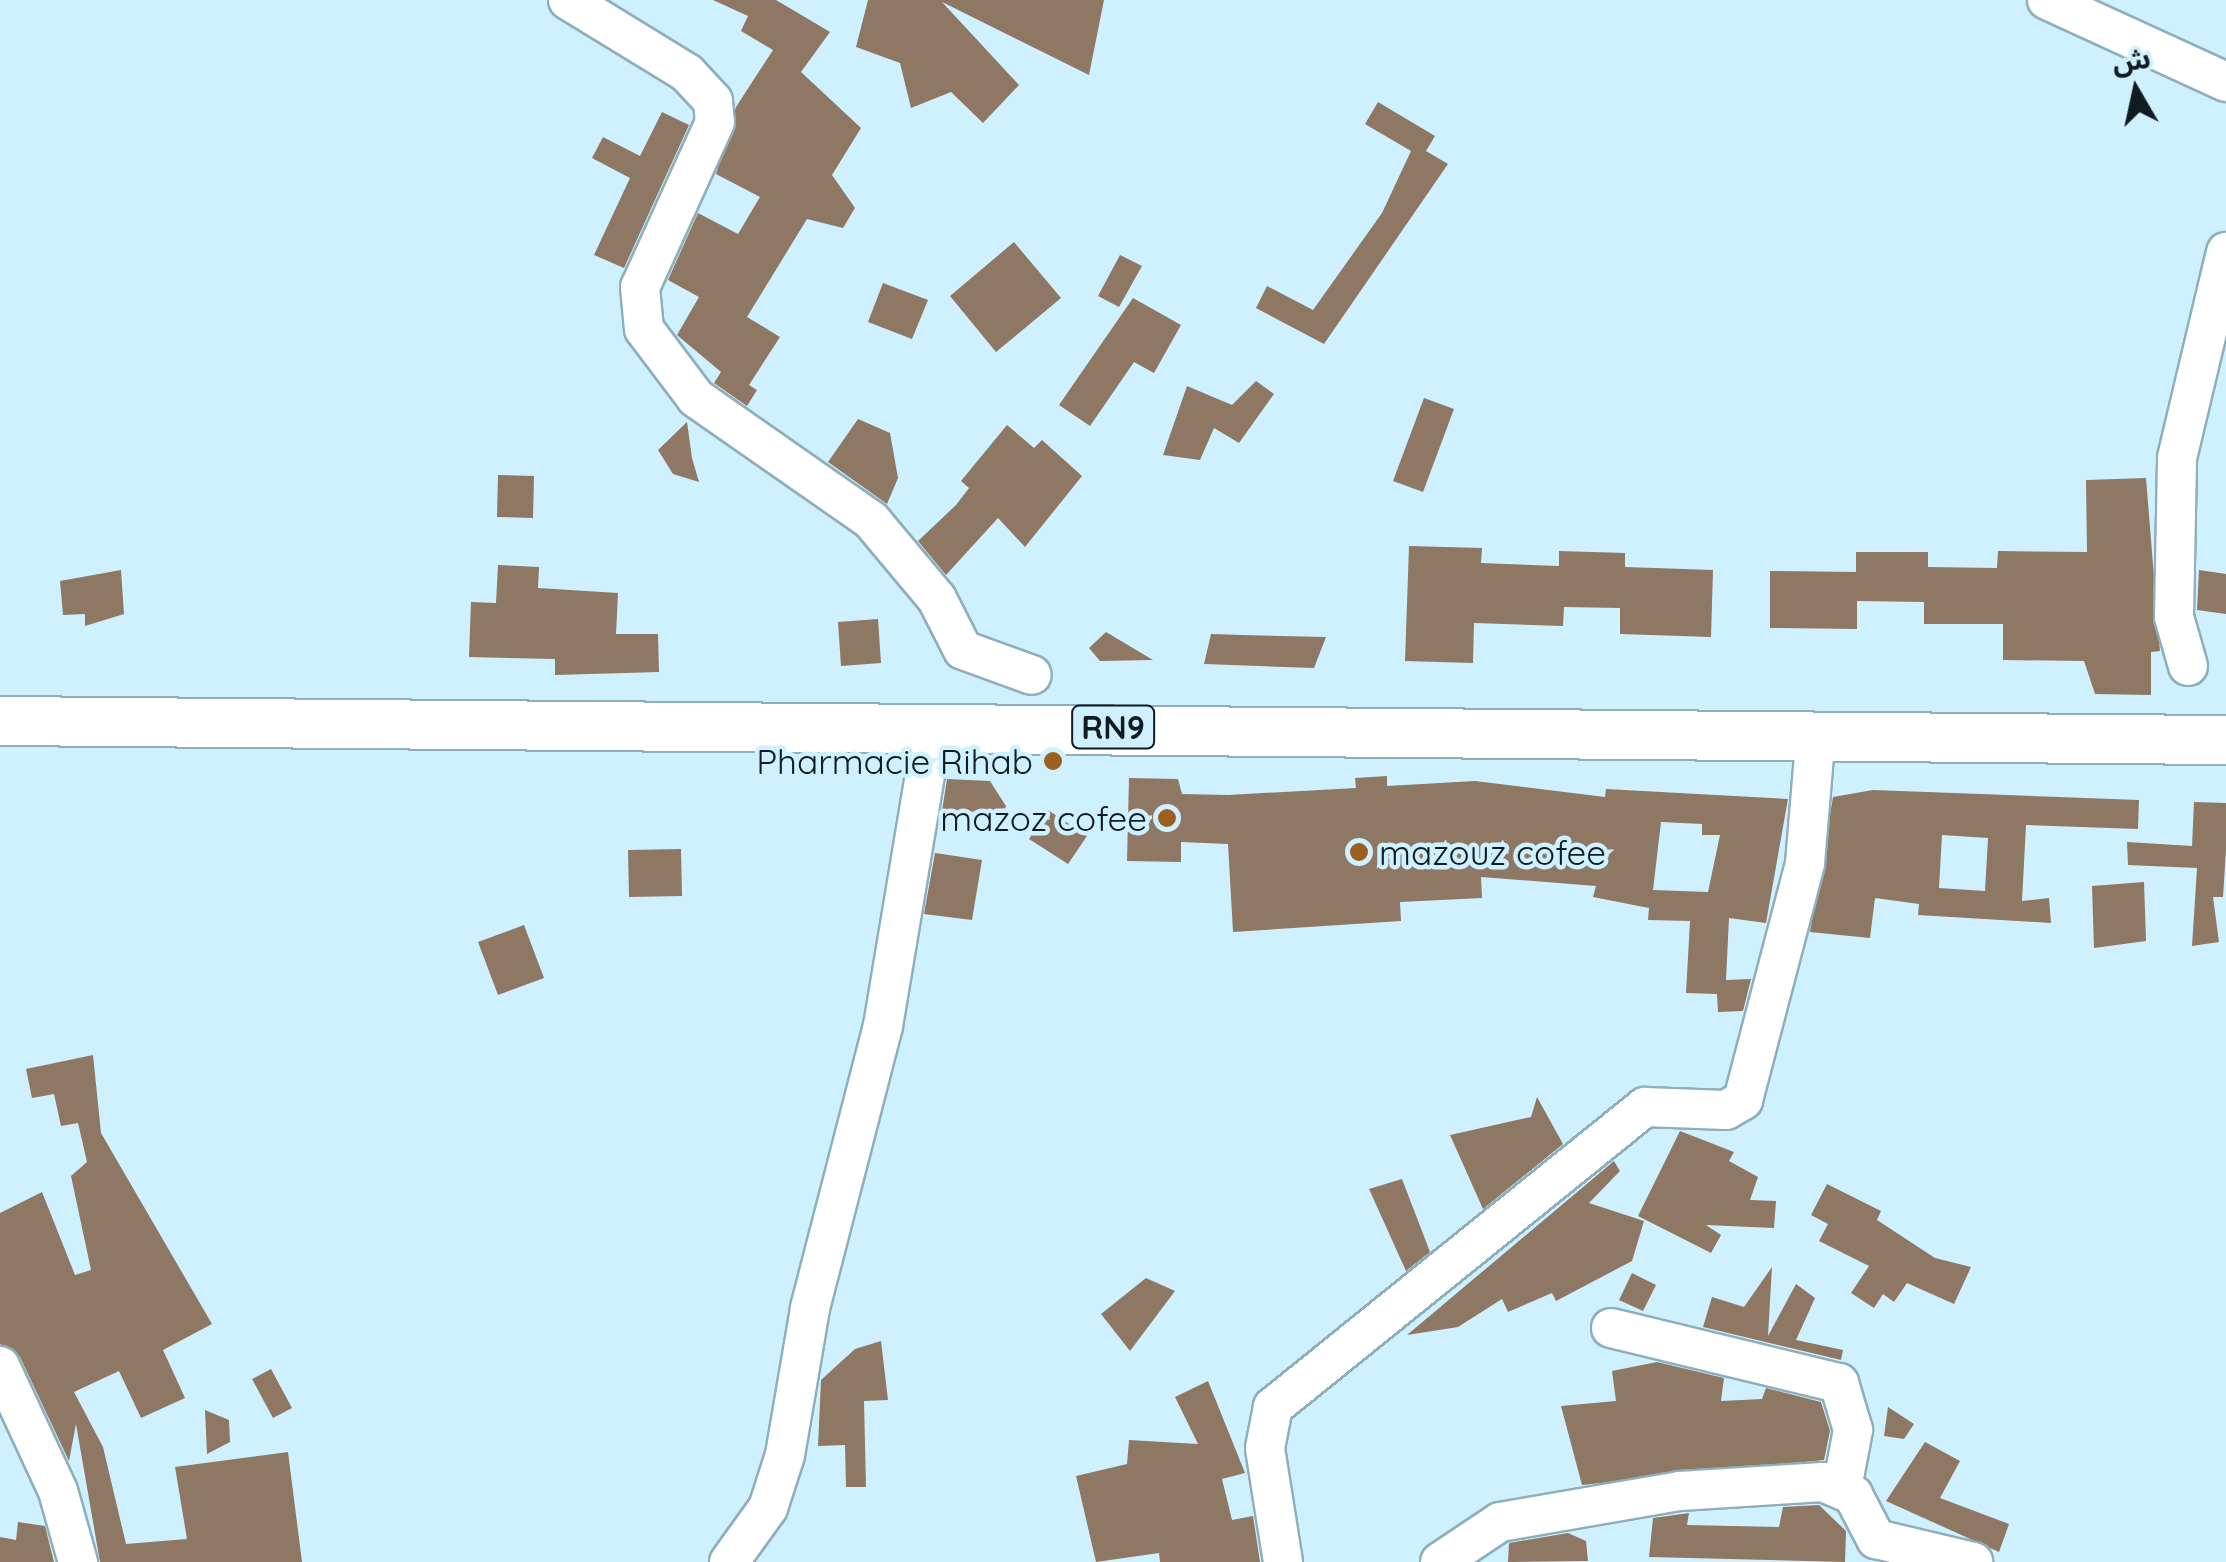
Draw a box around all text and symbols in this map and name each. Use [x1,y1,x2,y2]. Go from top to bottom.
north arrow [2086,40,2186,140]
text: ش [2110,40,2153,80]
road number: RN9 [1070,700,1156,754]
place label: Pharmacie Rihab [756,740,1033,782]
marker: Pharmacie Rihab [1042,750,1064,772]
place label: mazoz cofee [940,797,1147,839]
marker: mazoz cofee [1156,807,1178,829]
place label: mazouz cofee [1379,831,1606,873]
marker: mazouz cofee [1348,841,1370,863]

